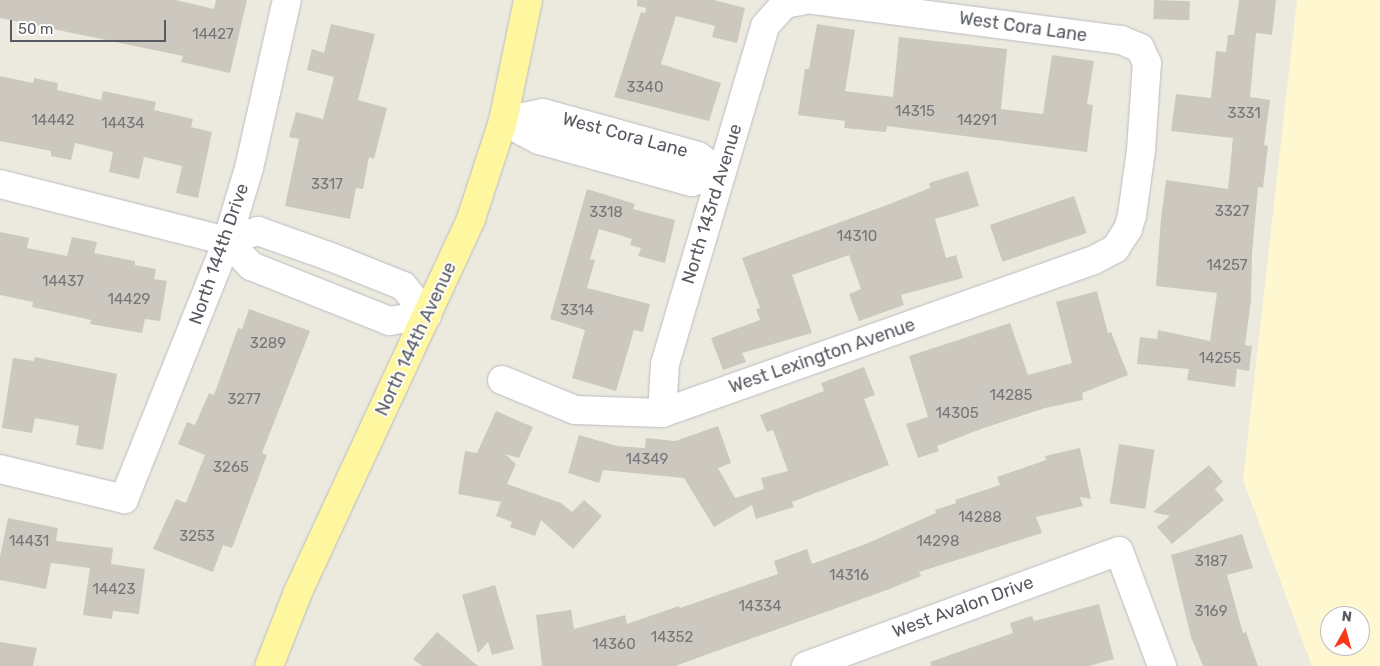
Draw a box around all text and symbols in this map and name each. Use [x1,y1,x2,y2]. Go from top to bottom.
street label: West Cora Lane [958,7,1088,47]
scale bar [12,10,169,42]
text: 50 m [18,20,53,38]
house number: 14427 [192,26,234,44]
house number: 3340 [627,79,663,97]
house number: 14315 [895,103,935,121]
house number: 3331 [1227,105,1261,123]
street label: West Cora Lane [560,108,690,162]
house number: 14442 [31,112,75,130]
house number: 14291 [957,112,997,130]
house number: 14434 [101,115,145,133]
street label: North 143rd Avenue [677,121,747,287]
house number: 3317 [311,176,343,194]
street label: North 144th Drive [185,181,253,327]
house number: 3327 [1215,203,1249,221]
house number: 3318 [589,204,623,222]
house number: 14310 [837,228,877,246]
house number: 14257 [1206,257,1248,275]
street label: North 144th Avenue [371,258,461,420]
house number: 14437 [42,273,84,291]
house number: 14429 [108,291,150,309]
house number: 3314 [560,302,594,320]
street label: West Lexington Avenue [726,314,918,398]
house number: 3289 [250,335,286,353]
house number: 14255 [1199,350,1241,368]
house number: 14285 [990,387,1032,405]
house number: 3277 [227,391,261,409]
house number: 14305 [935,405,979,423]
house number: 14349 [626,451,668,469]
house number: 3265 [213,459,249,477]
house number: 14288 [958,509,1002,527]
house number: 3253 [179,528,215,546]
house number: 14431 [9,533,49,551]
house number: 14298 [917,533,959,551]
house number: 3187 [1195,553,1227,571]
house number: 14316 [829,567,869,585]
street label: West Avalon Drive [889,571,1037,643]
house number: 14423 [93,581,135,599]
house number: 14334 [738,598,782,616]
house number: 3169 [1194,603,1228,621]
north arrow [1320,606,1370,656]
text: N [1341,608,1353,626]
house number: 14352 [651,629,693,647]
house number: 14360 [592,636,636,654]

